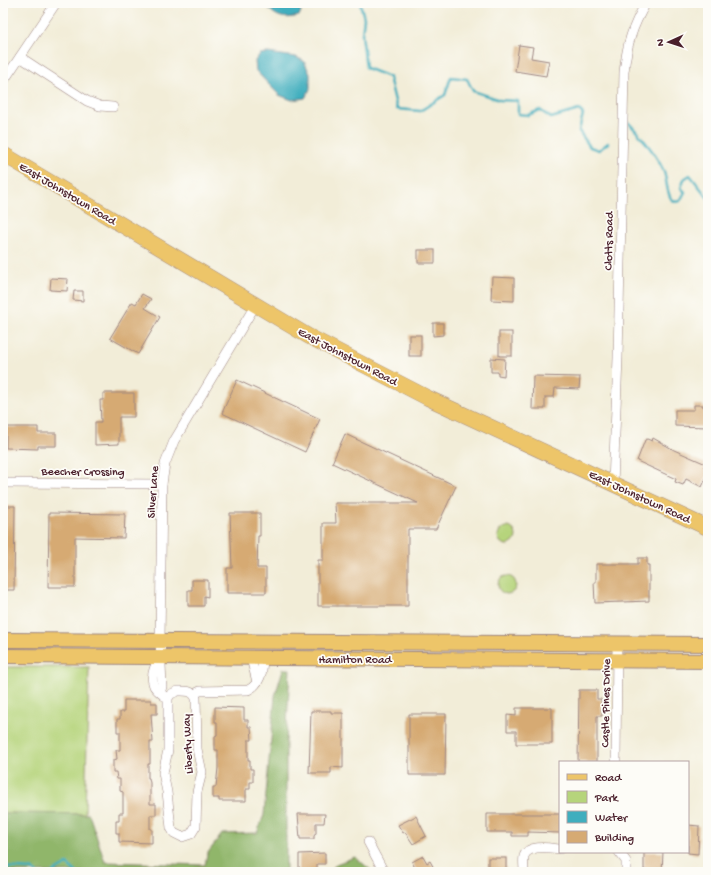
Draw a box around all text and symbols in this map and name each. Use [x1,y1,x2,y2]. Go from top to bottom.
north arrow [649,22,689,62]
text: N [655,39,667,46]
street label: East Johnstown Road [16,160,119,230]
street label: Clotts Road [602,211,618,270]
street label: East Johnstown Road [295,326,400,390]
street label: Silver Lane [145,465,163,519]
street label: Beecher Crossing [40,466,125,480]
street label: East Johnstown Road [586,468,693,528]
street label: Hamilton Road [318,654,393,668]
street label: Castle Pines Drive [599,658,615,748]
street label: Liberty Way [180,713,198,774]
legend [559,761,689,853]
text: Road [595,772,622,786]
text: Park [594,792,620,806]
text: Water [595,812,629,826]
text: Building [594,832,634,846]

